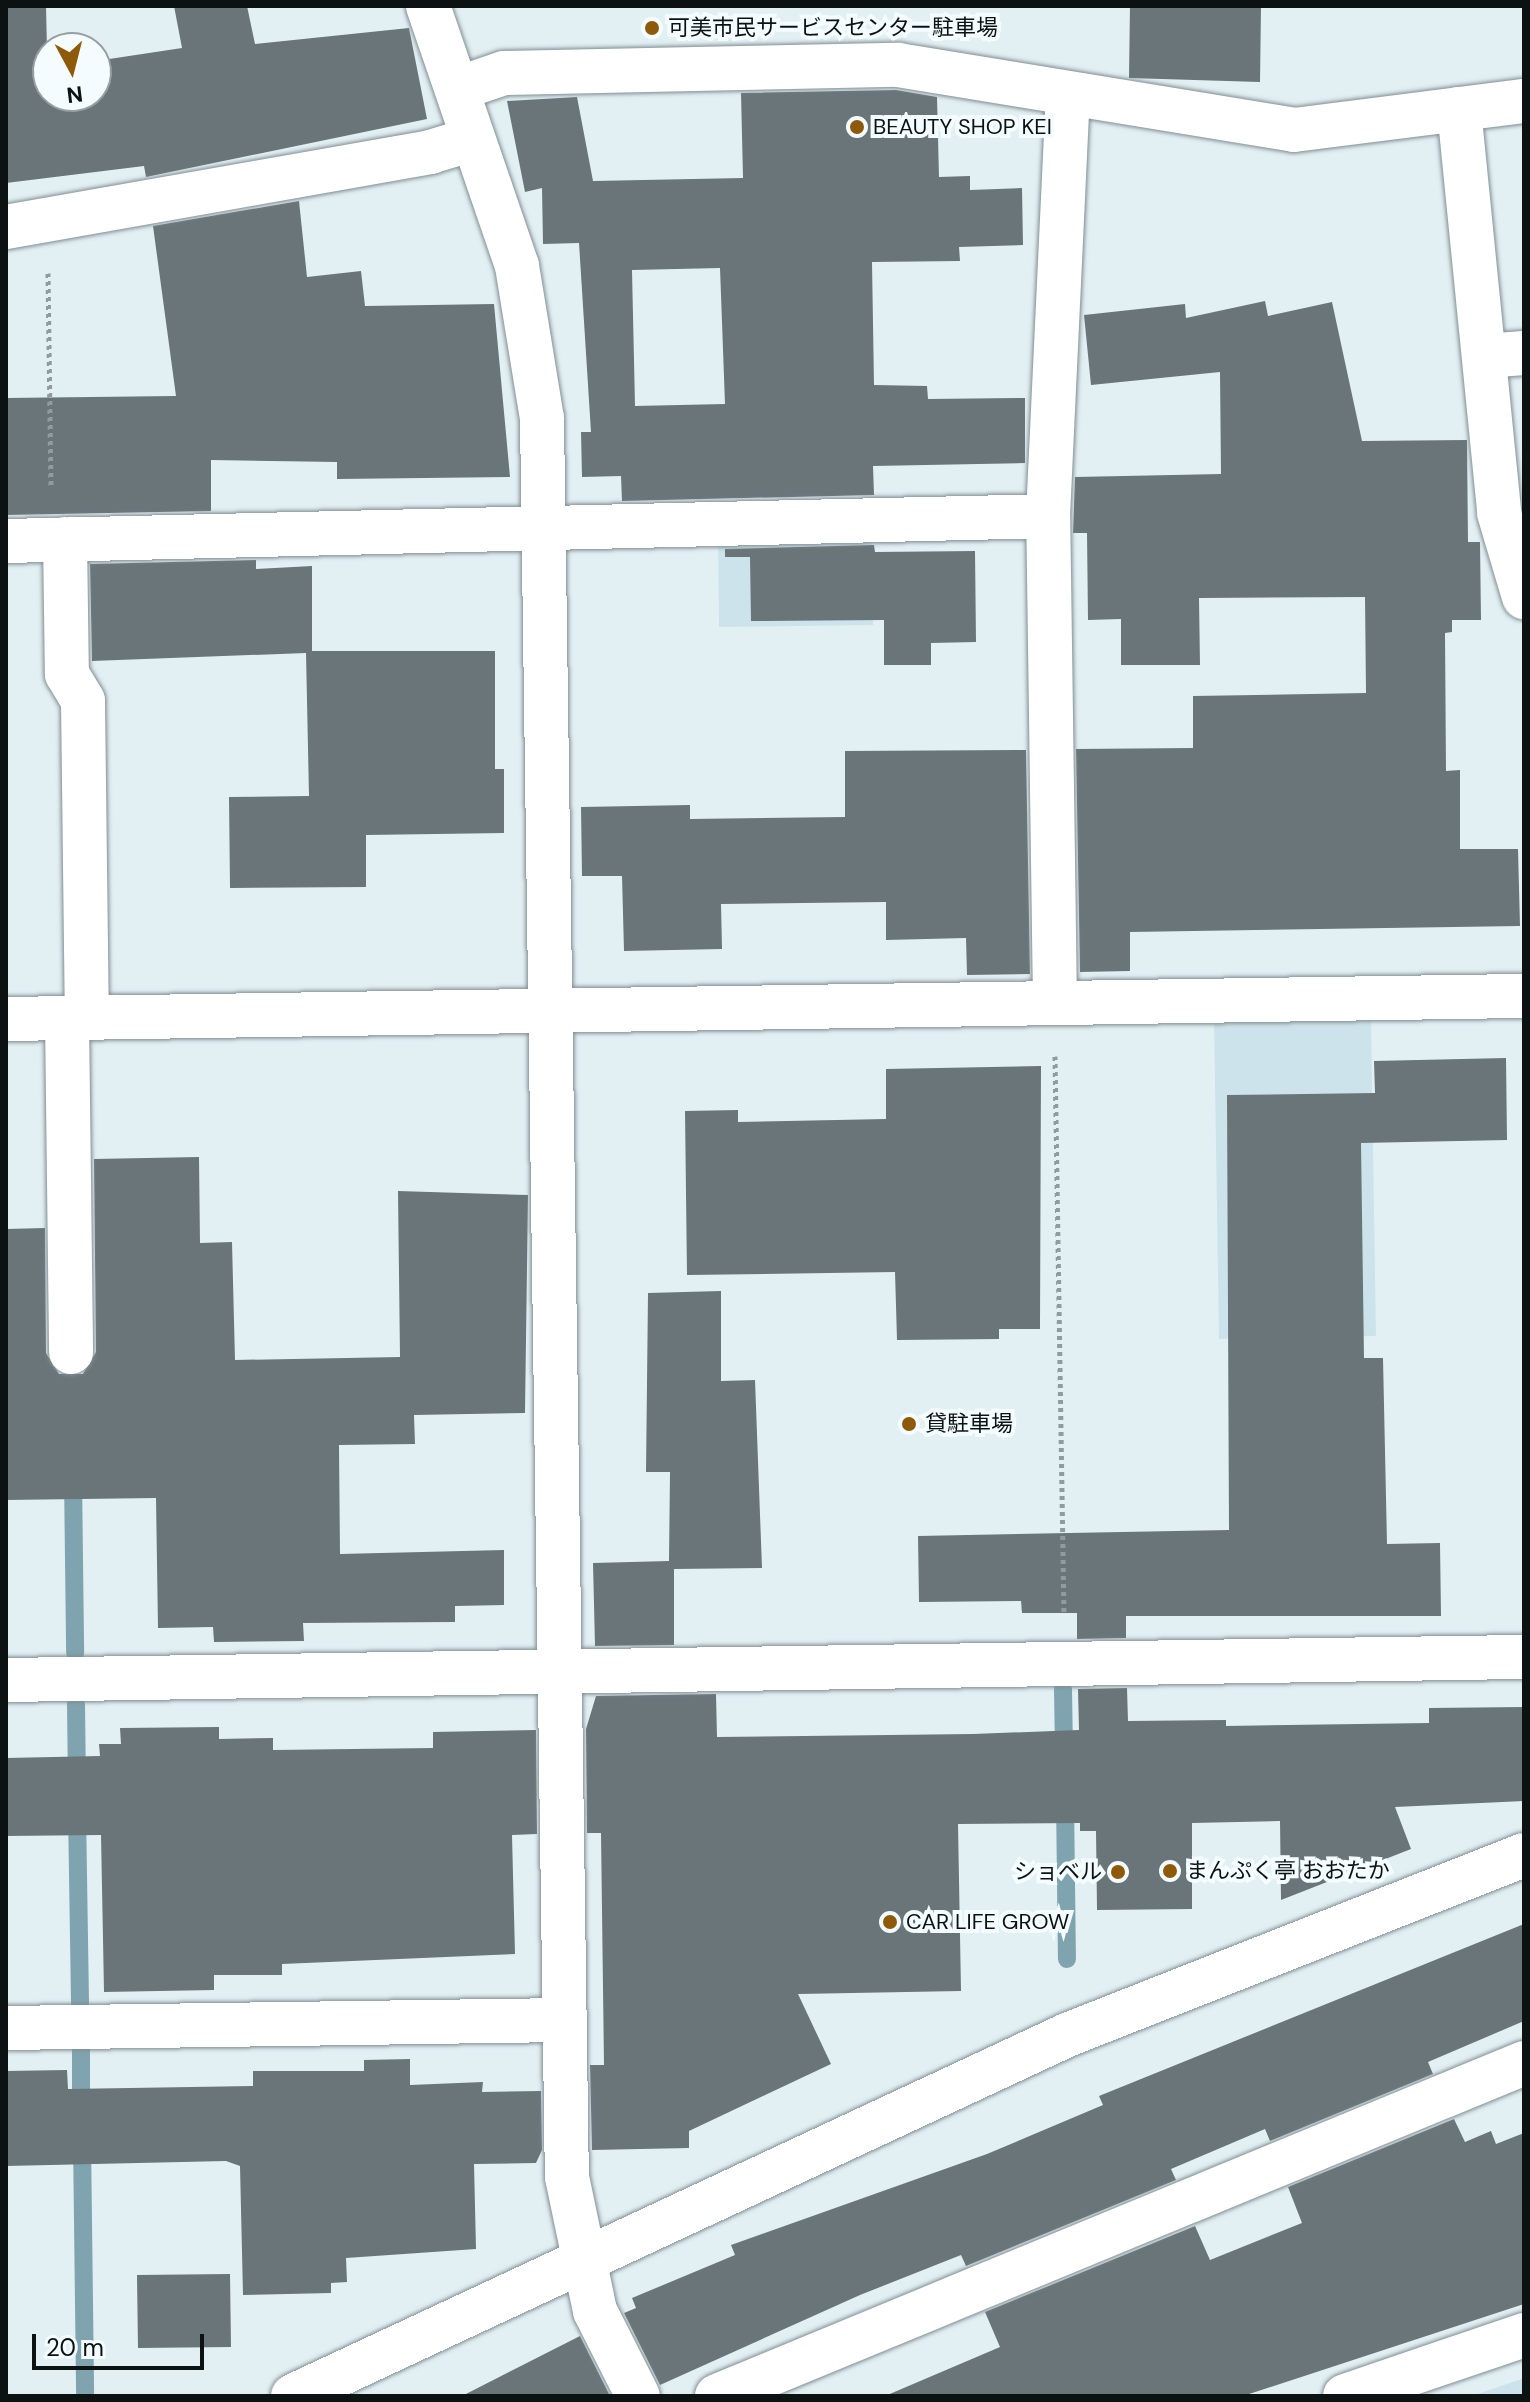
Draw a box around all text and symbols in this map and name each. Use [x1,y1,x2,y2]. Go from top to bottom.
place label: 可美市民サービスセンター駐車場 [668,15,998,41]
marker: 可美市民サービスセンター駐車場 [643,19,661,37]
north arrow [32,32,112,112]
text: N [65,79,84,110]
place label: BEAUTY SHOP KEI [873,114,1052,140]
marker: BEAUTY SHOP KEI [848,118,866,136]
place label: 貸駐車場 [925,1411,1013,1437]
marker: 貸駐車場 [900,1415,918,1433]
place label: まんぷく亭 おおたか [1186,1858,1390,1884]
place label: ショベル [1014,1859,1102,1885]
marker: まんぷく亭 おおたか [1161,1862,1179,1880]
marker: ショベル [1109,1863,1127,1881]
place label: CAR LIFE GROW [906,1909,1069,1935]
marker: CAR LIFE GROW [881,1913,899,1931]
scale bar [36,2318,208,2368]
text: 20 m [46,2332,104,2363]

